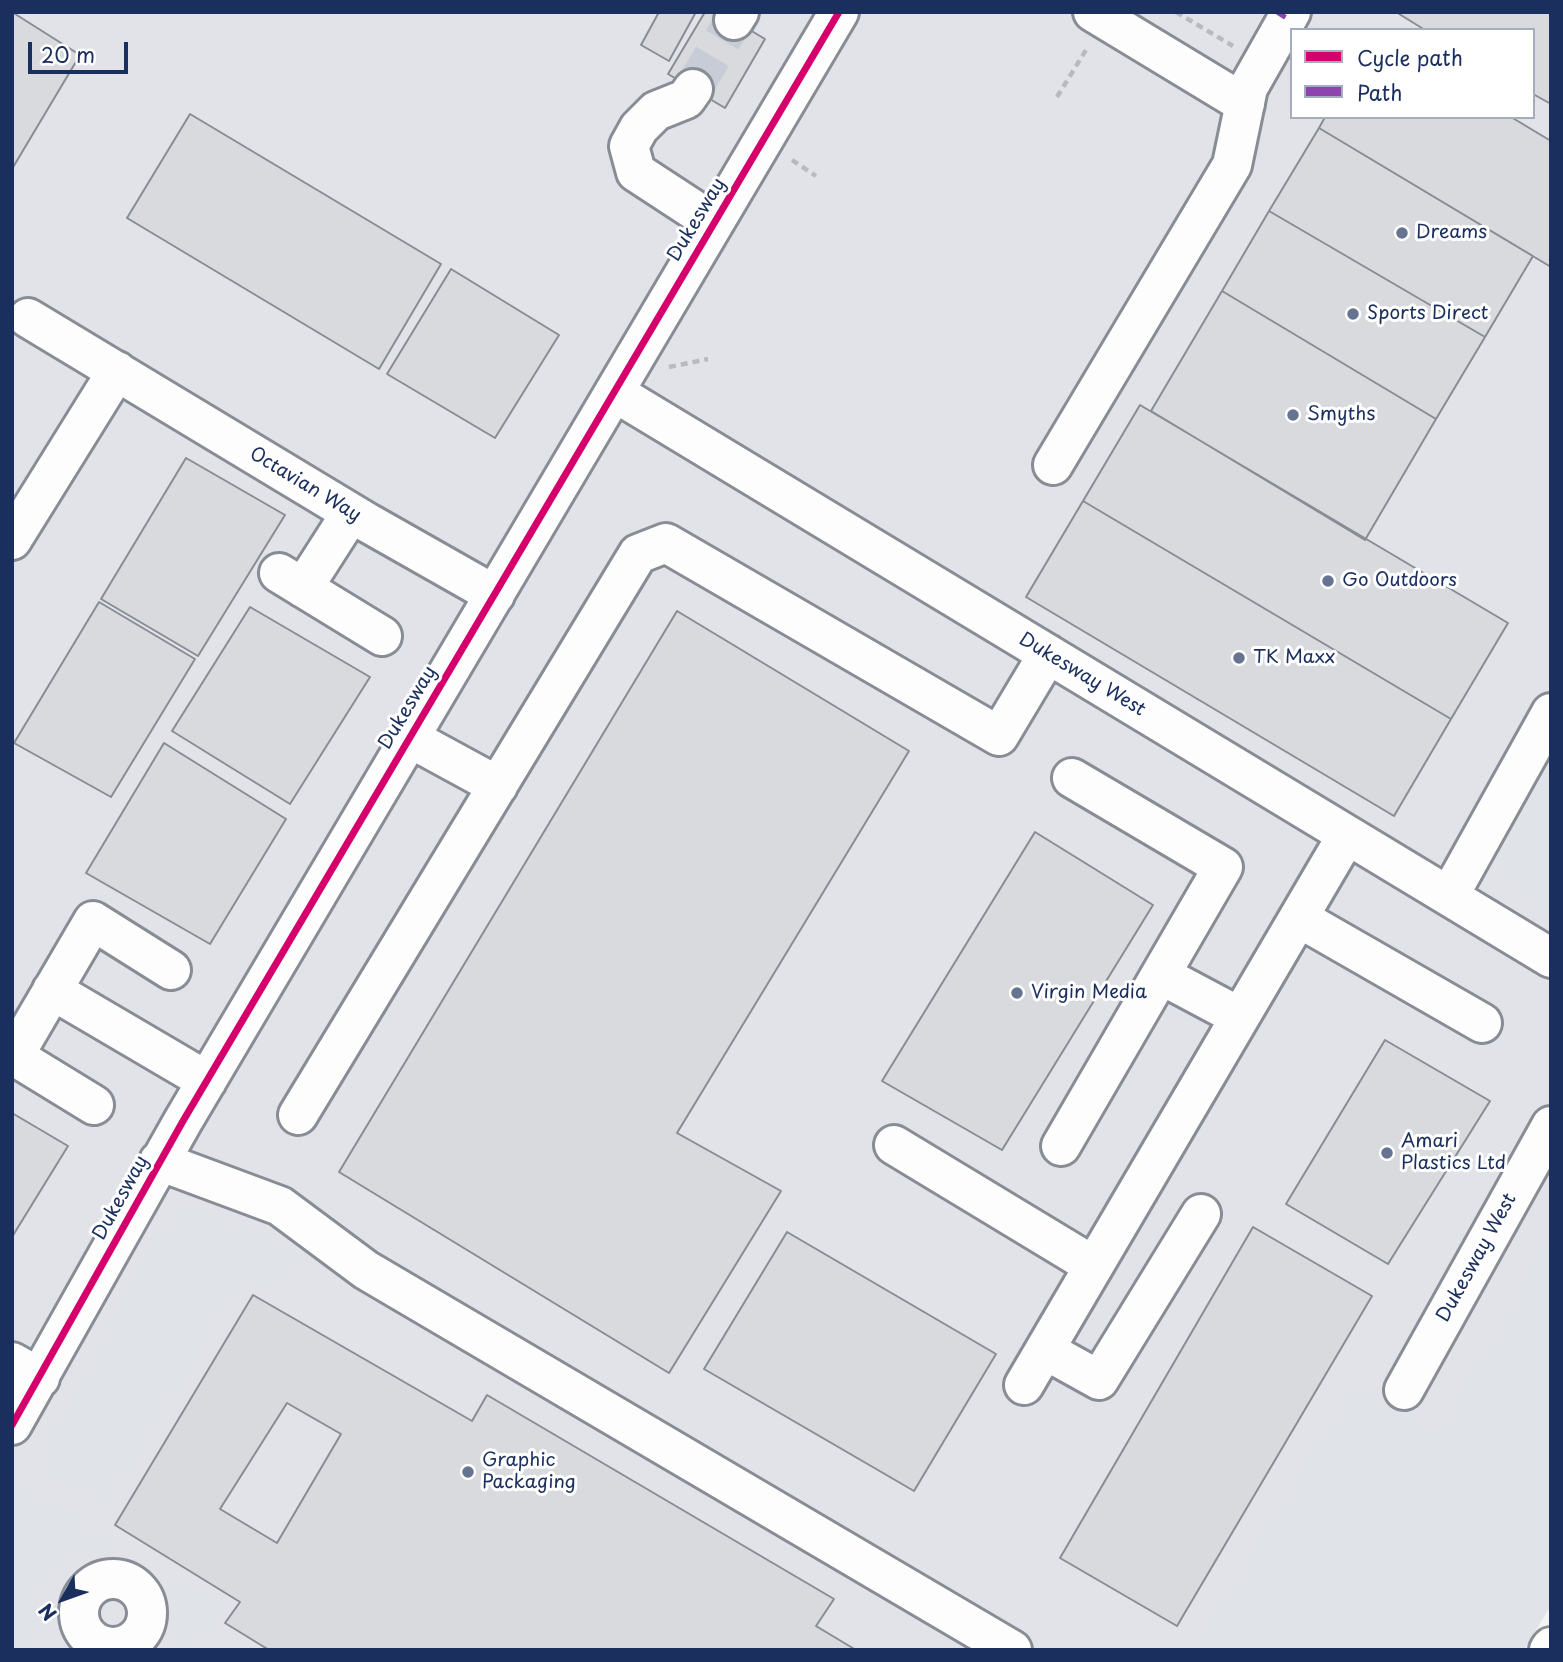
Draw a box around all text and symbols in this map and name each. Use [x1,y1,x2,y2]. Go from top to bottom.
scale bar [32,28,131,72]
legend [1290,28,1535,119]
text: 20 m [41,38,95,70]
text: Cycle path [1357,41,1463,73]
text: Path [1357,76,1402,108]
street label: Dukesway [663,174,731,266]
place label: Dreams [1416,222,1487,244]
marker: Dreams [1394,225,1410,241]
place label: Sports Direct [1367,303,1488,325]
marker: Sports Direct [1345,306,1361,322]
place label: Smyths [1307,404,1375,426]
marker: Smyths [1285,407,1301,423]
street label: Octavian Way [245,443,365,527]
place label: Go Outdoors [1342,570,1457,592]
marker: Go Outdoors [1320,573,1336,589]
street label: Dukesway West [1015,628,1149,722]
place label: TK Maxx [1253,647,1335,669]
marker: TK Maxx [1231,650,1247,666]
street label: Dukesway [374,662,442,754]
place label: Virgin Media [1031,982,1147,1004]
marker: Virgin Media [1009,985,1025,1001]
place label: Amari Plastics Ltd [1401,1131,1506,1175]
marker: Amari Plastics Ltd [1379,1145,1395,1161]
street label: Dukesway [88,1152,154,1244]
street label: Dukesway West [1432,1190,1522,1326]
place label: Graphic Packaging [482,1450,576,1494]
marker: Graphic Packaging [460,1464,476,1480]
north arrow [28,1564,98,1634]
text: N [31,1598,62,1627]

